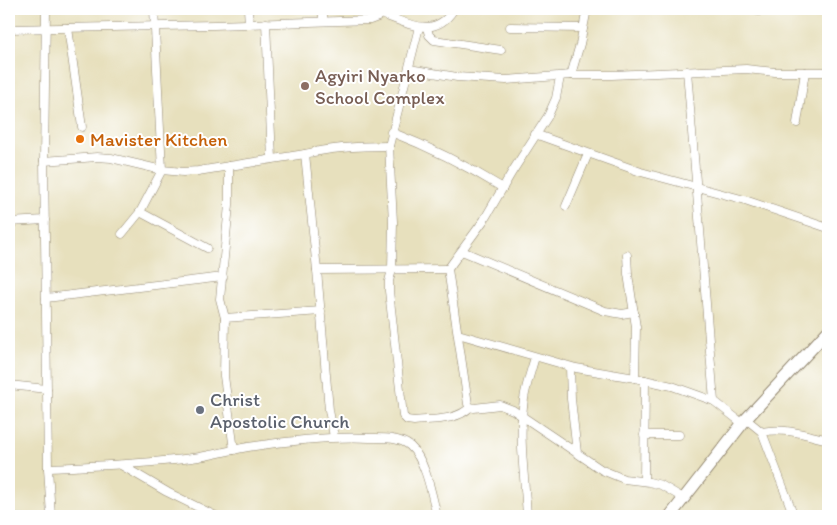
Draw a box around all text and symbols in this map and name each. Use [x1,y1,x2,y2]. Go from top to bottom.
place label: Agyiri Nyarko School Complex [315,64,445,109]
marker: Agyiri Nyarko School Complex [299,80,311,92]
place label: Mavister Kitchen [90,128,227,151]
marker: Mavister Kitchen [74,133,86,145]
place label: Christ Apostolic Church [210,388,349,433]
marker: Christ Apostolic Church [194,404,206,416]

